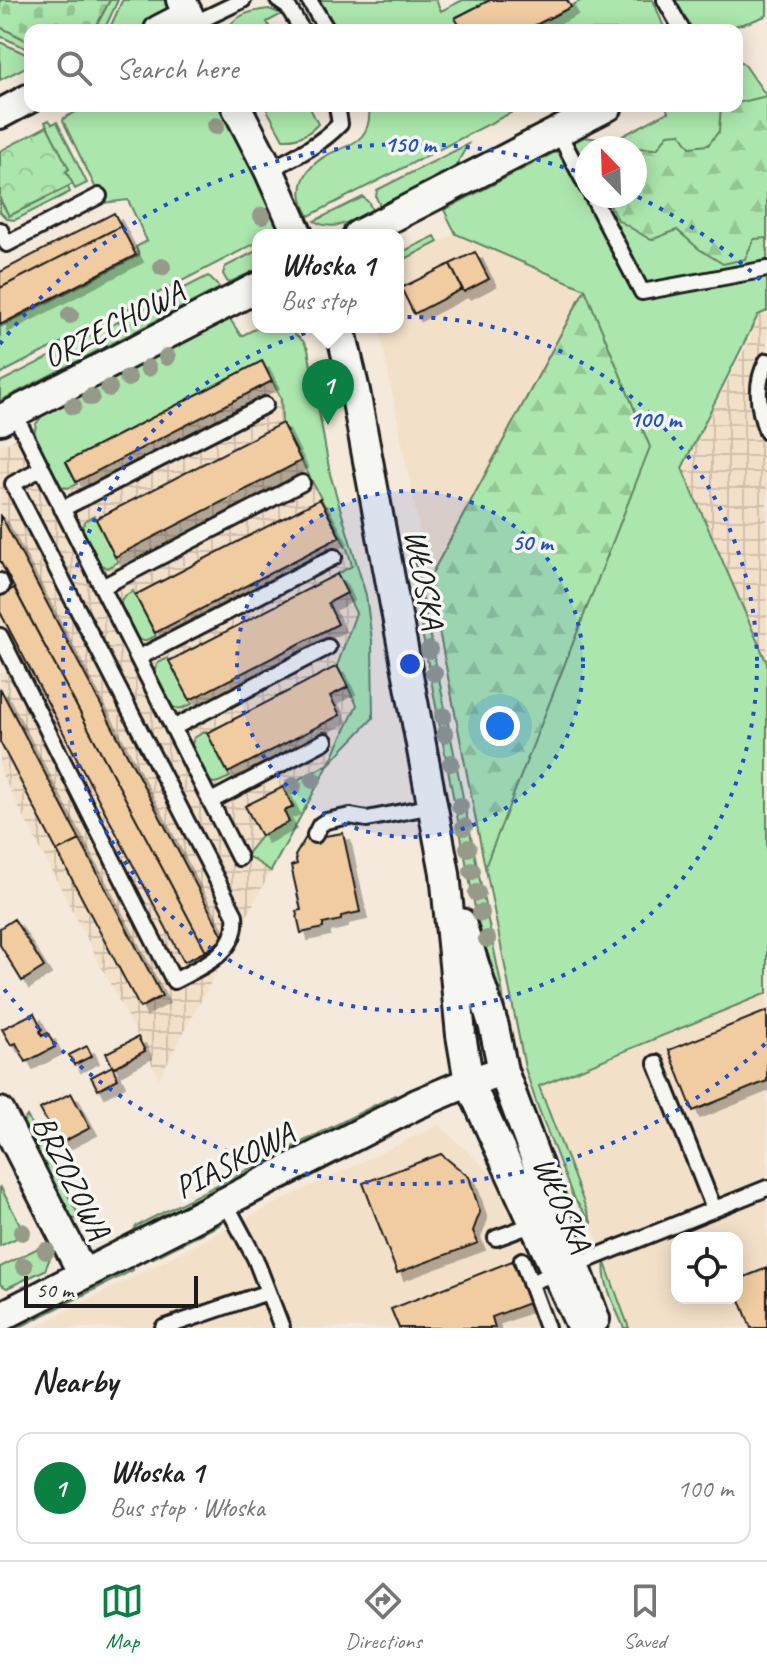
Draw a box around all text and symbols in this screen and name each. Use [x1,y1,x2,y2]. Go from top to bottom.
search box [24,24,743,112]
icon: search [52,46,96,90]
text: Search here [116,49,238,87]
text: 150 m [384,129,438,159]
north arrow [575,136,647,208]
popup [252,229,404,333]
text: Włoska 1 [281,246,375,284]
street label: ORZECHOWA [36,271,192,377]
text: Bus stop [281,284,356,317]
pin: 1 [302,359,354,425]
text: 100 m [629,404,683,434]
street label: WŁOSKA [395,526,454,633]
text: 50 m [512,527,555,557]
centre of rings [396,650,424,678]
your location [480,706,520,746]
street label: BRZOZOWA [23,1108,121,1247]
street label: PIASKOWA [168,1112,303,1208]
street label: WŁOSKA [523,1150,602,1259]
map controls [671,1232,743,1304]
button: locate [671,1232,743,1304]
scale bar [24,1272,198,1308]
text: 50 m [36,1276,73,1304]
text: Nearby [32,1359,118,1402]
text: Włoska 1 [110,1453,204,1491]
text: 1 [54,1472,66,1505]
text: 100 m [677,1472,733,1505]
text: Bus stop · Włoska [110,1491,265,1524]
tab: Map [100,1579,144,1655]
tab: Directions [345,1579,422,1655]
tab: Saved [623,1579,667,1655]

